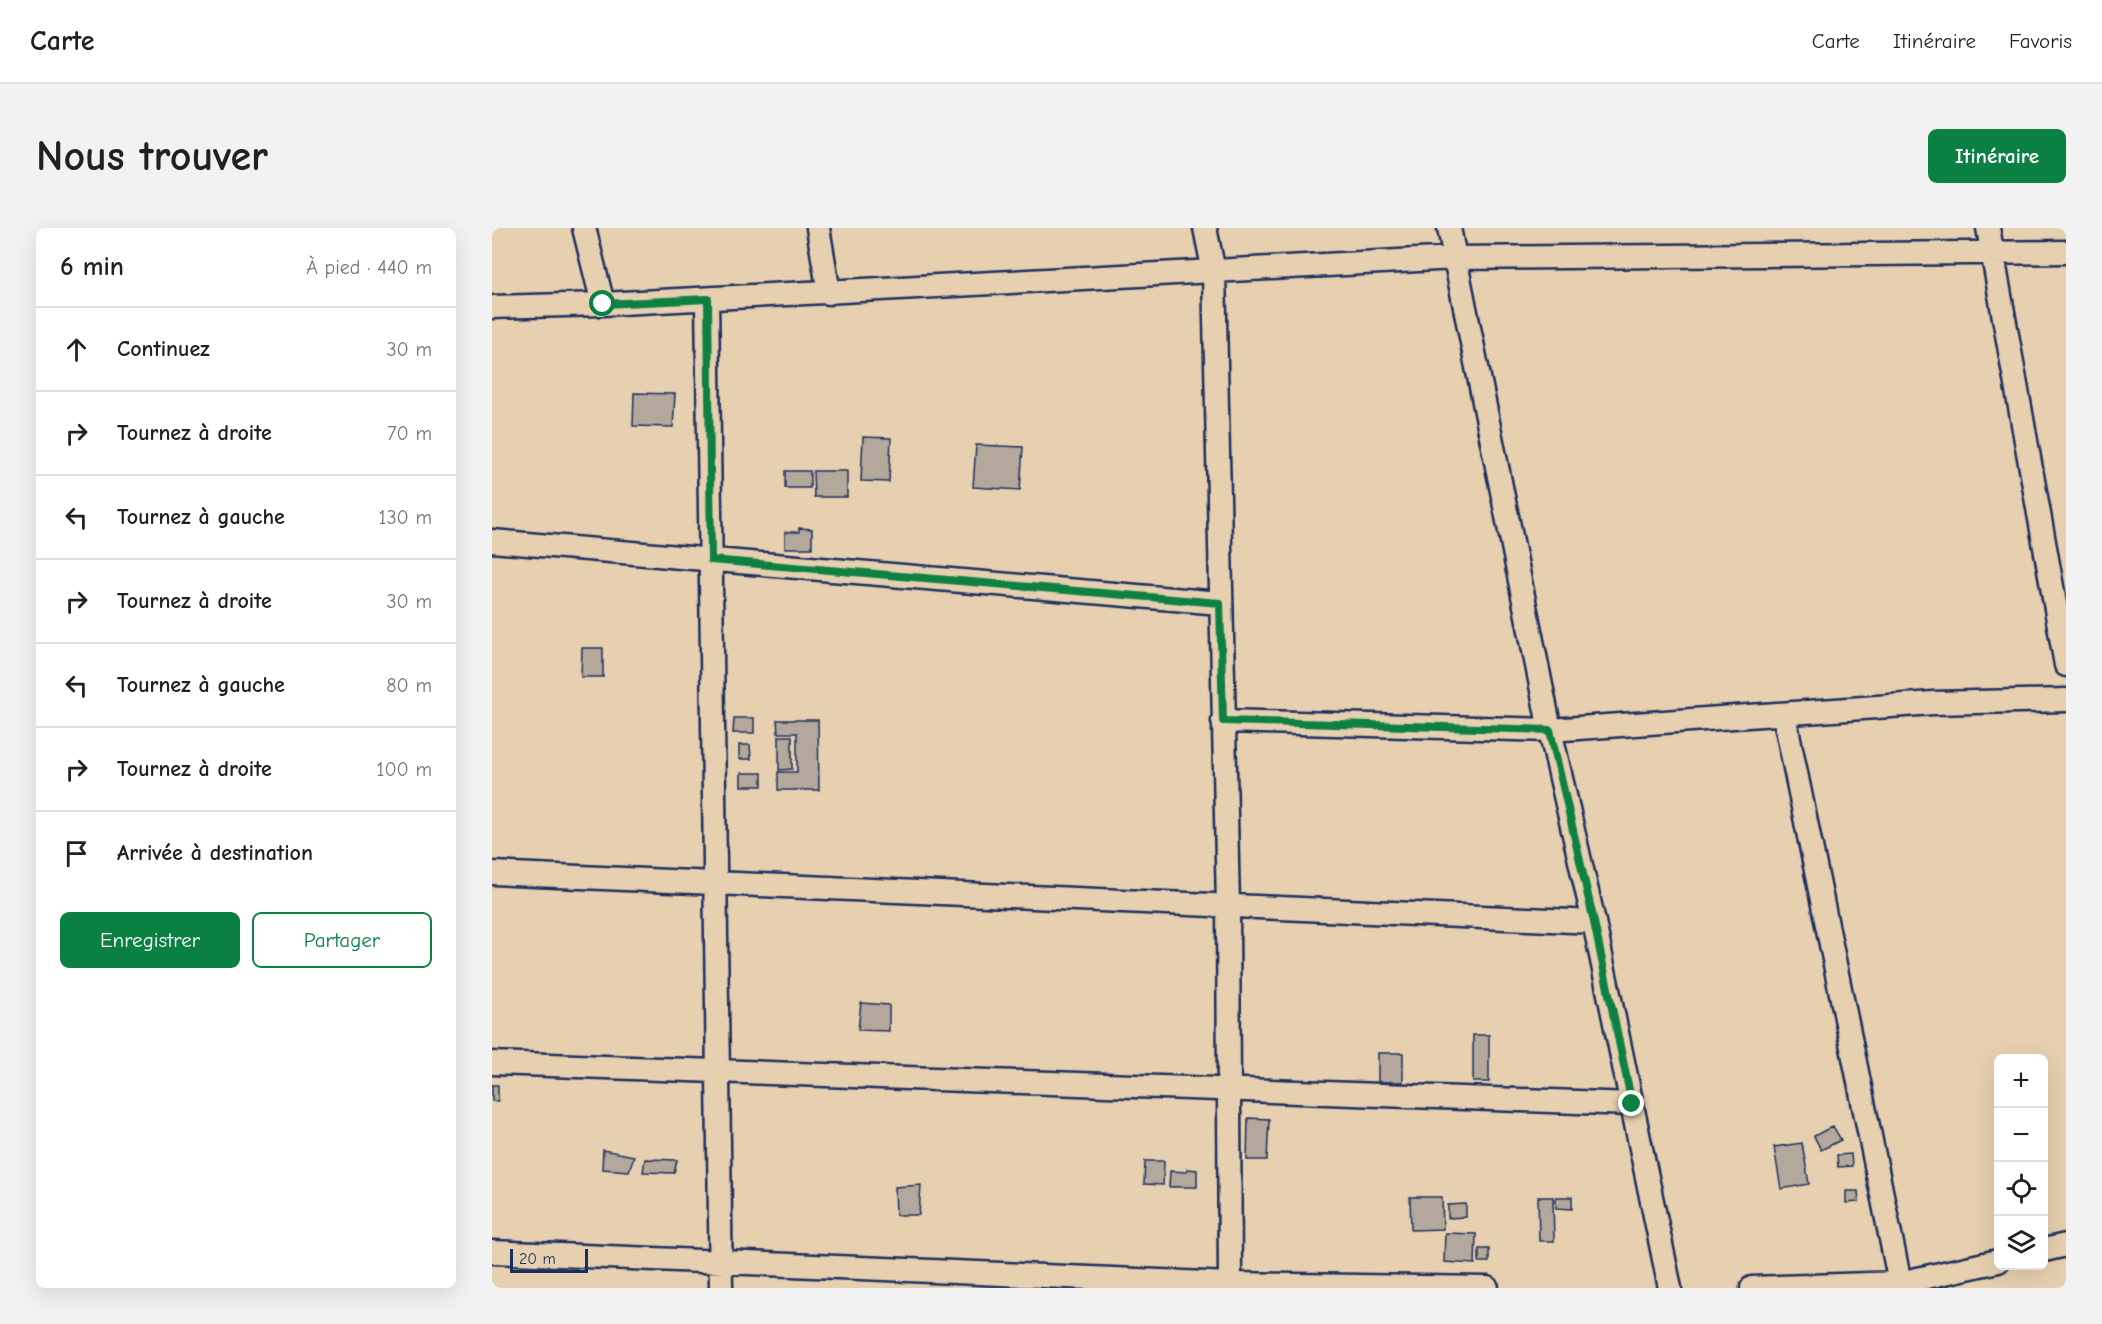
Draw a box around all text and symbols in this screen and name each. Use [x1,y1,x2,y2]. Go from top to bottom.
text: Carte [30,25,95,57]
text: Carte [1812,29,1860,53]
text: Itinéraire [1893,29,1976,53]
text: Favoris [2009,29,2072,53]
button: Itinéraire [1928,129,2066,183]
text: Nous trouver [36,132,268,181]
text: 6 min [60,252,124,282]
text: À pied · 440 m [306,256,432,279]
route start [589,290,615,316]
icon: ahead [60,333,93,366]
text: Continuez [117,336,210,362]
text: 30 m [386,338,432,361]
icon: right [60,417,93,450]
text: Tournez à droite [117,420,272,446]
text: 70 m [387,422,432,445]
icon: left [60,501,93,534]
text: Tournez à gauche [117,504,285,530]
text: 130 m [379,506,432,529]
icon: right [60,585,93,618]
text: Tournez à droite [117,588,272,614]
text: 30 m [386,590,432,613]
icon: left [60,669,93,702]
text: Tournez à gauche [117,672,285,698]
text: 80 m [386,674,432,697]
icon: right [60,753,93,786]
text: Tournez à droite [117,756,272,782]
text: 100 m [377,758,432,781]
icon: arrive [60,837,93,870]
text: Arrivée à destination [117,840,313,866]
button: Enregistrer [60,912,240,968]
button: Partager [252,912,432,968]
map controls [1994,1054,2048,1270]
button: + [1994,1054,2048,1108]
route end [1618,1090,1644,1116]
button: − [1994,1108,2048,1162]
button: locate [1994,1162,2048,1216]
button: layers [1994,1216,2048,1270]
scale bar [510,1246,588,1274]
text: 20 m [519,1250,556,1268]

